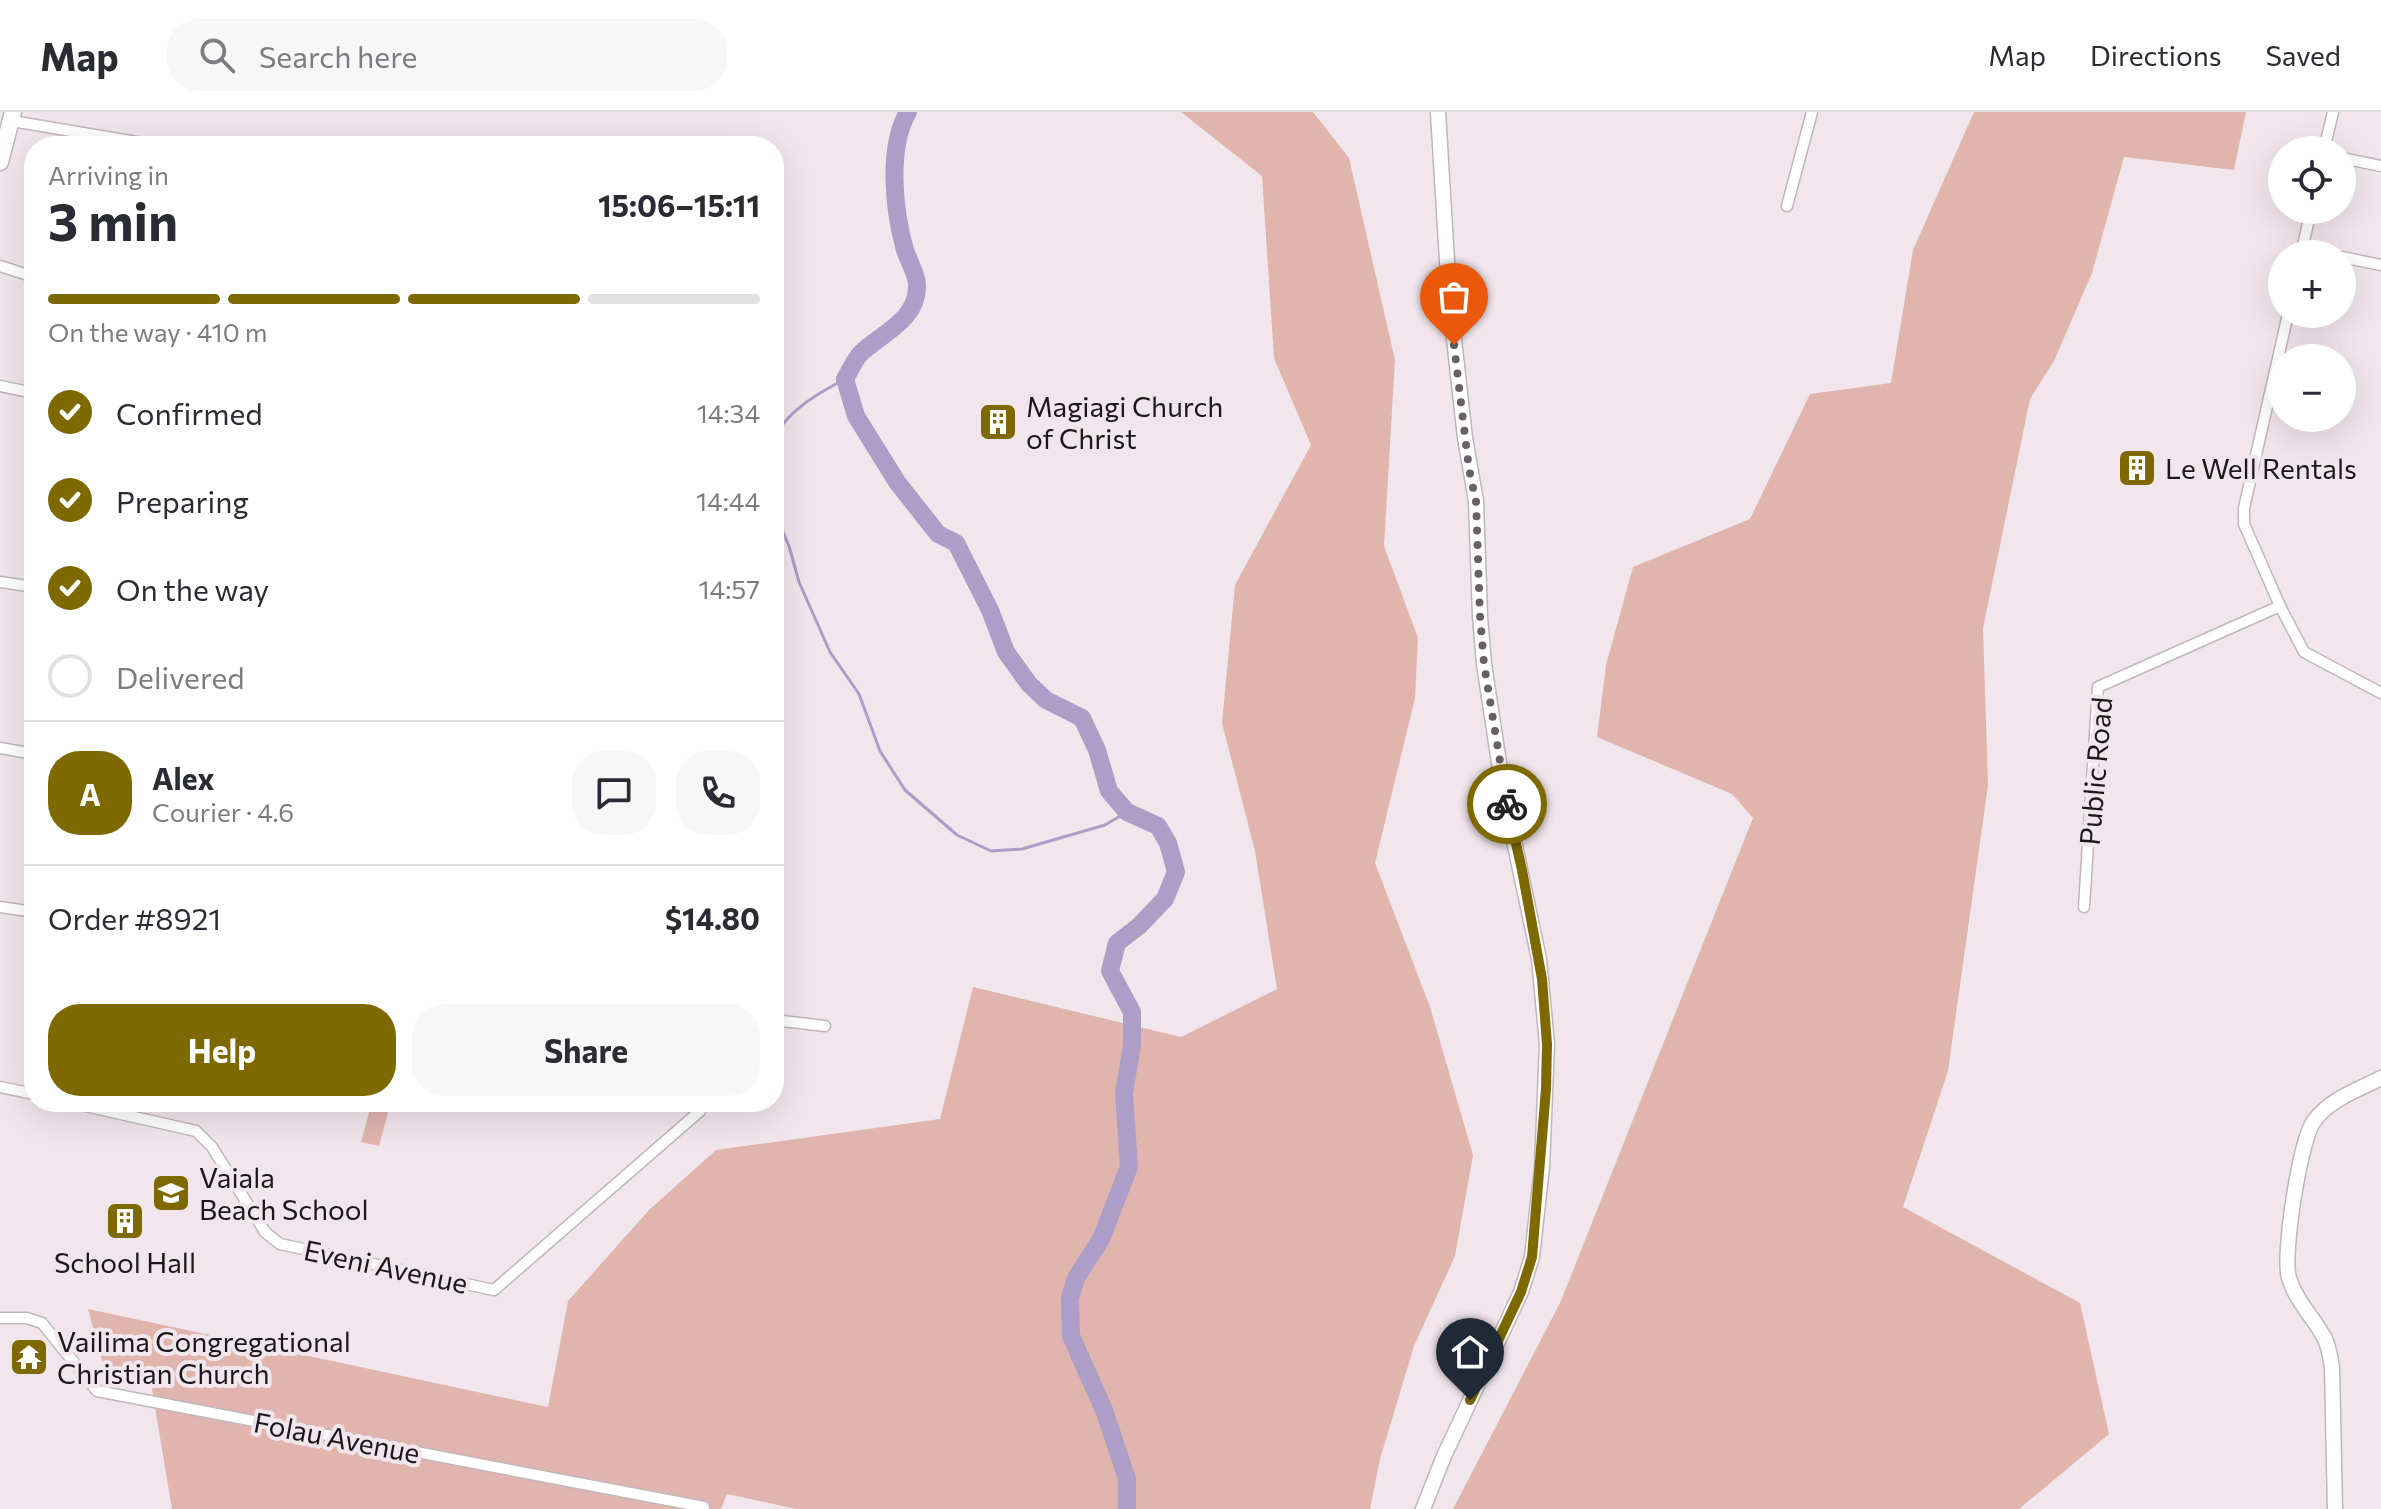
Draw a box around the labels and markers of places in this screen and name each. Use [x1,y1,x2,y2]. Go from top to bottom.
pin [1420,263,1488,345]
place label: Magiagi Church of Christ [1026,389,1223,455]
building icon: Magiagi Church of Christ [977,401,1019,443]
building icon: Le Well Rentals [2116,447,2158,489]
place label: Le Well Rentals [2165,451,2357,485]
place label: Vaiala Beach School [199,1160,369,1226]
school or university icon: Vaiala Beach School [150,1172,192,1214]
building icon: School Hall [104,1200,146,1242]
place label: School Hall [54,1245,196,1279]
pin [1436,1318,1504,1400]
place label: Vailima Congregational Christian Church [57,1324,351,1390]
temple icon: Vailima Congregational Christian Church [8,1336,50,1378]

